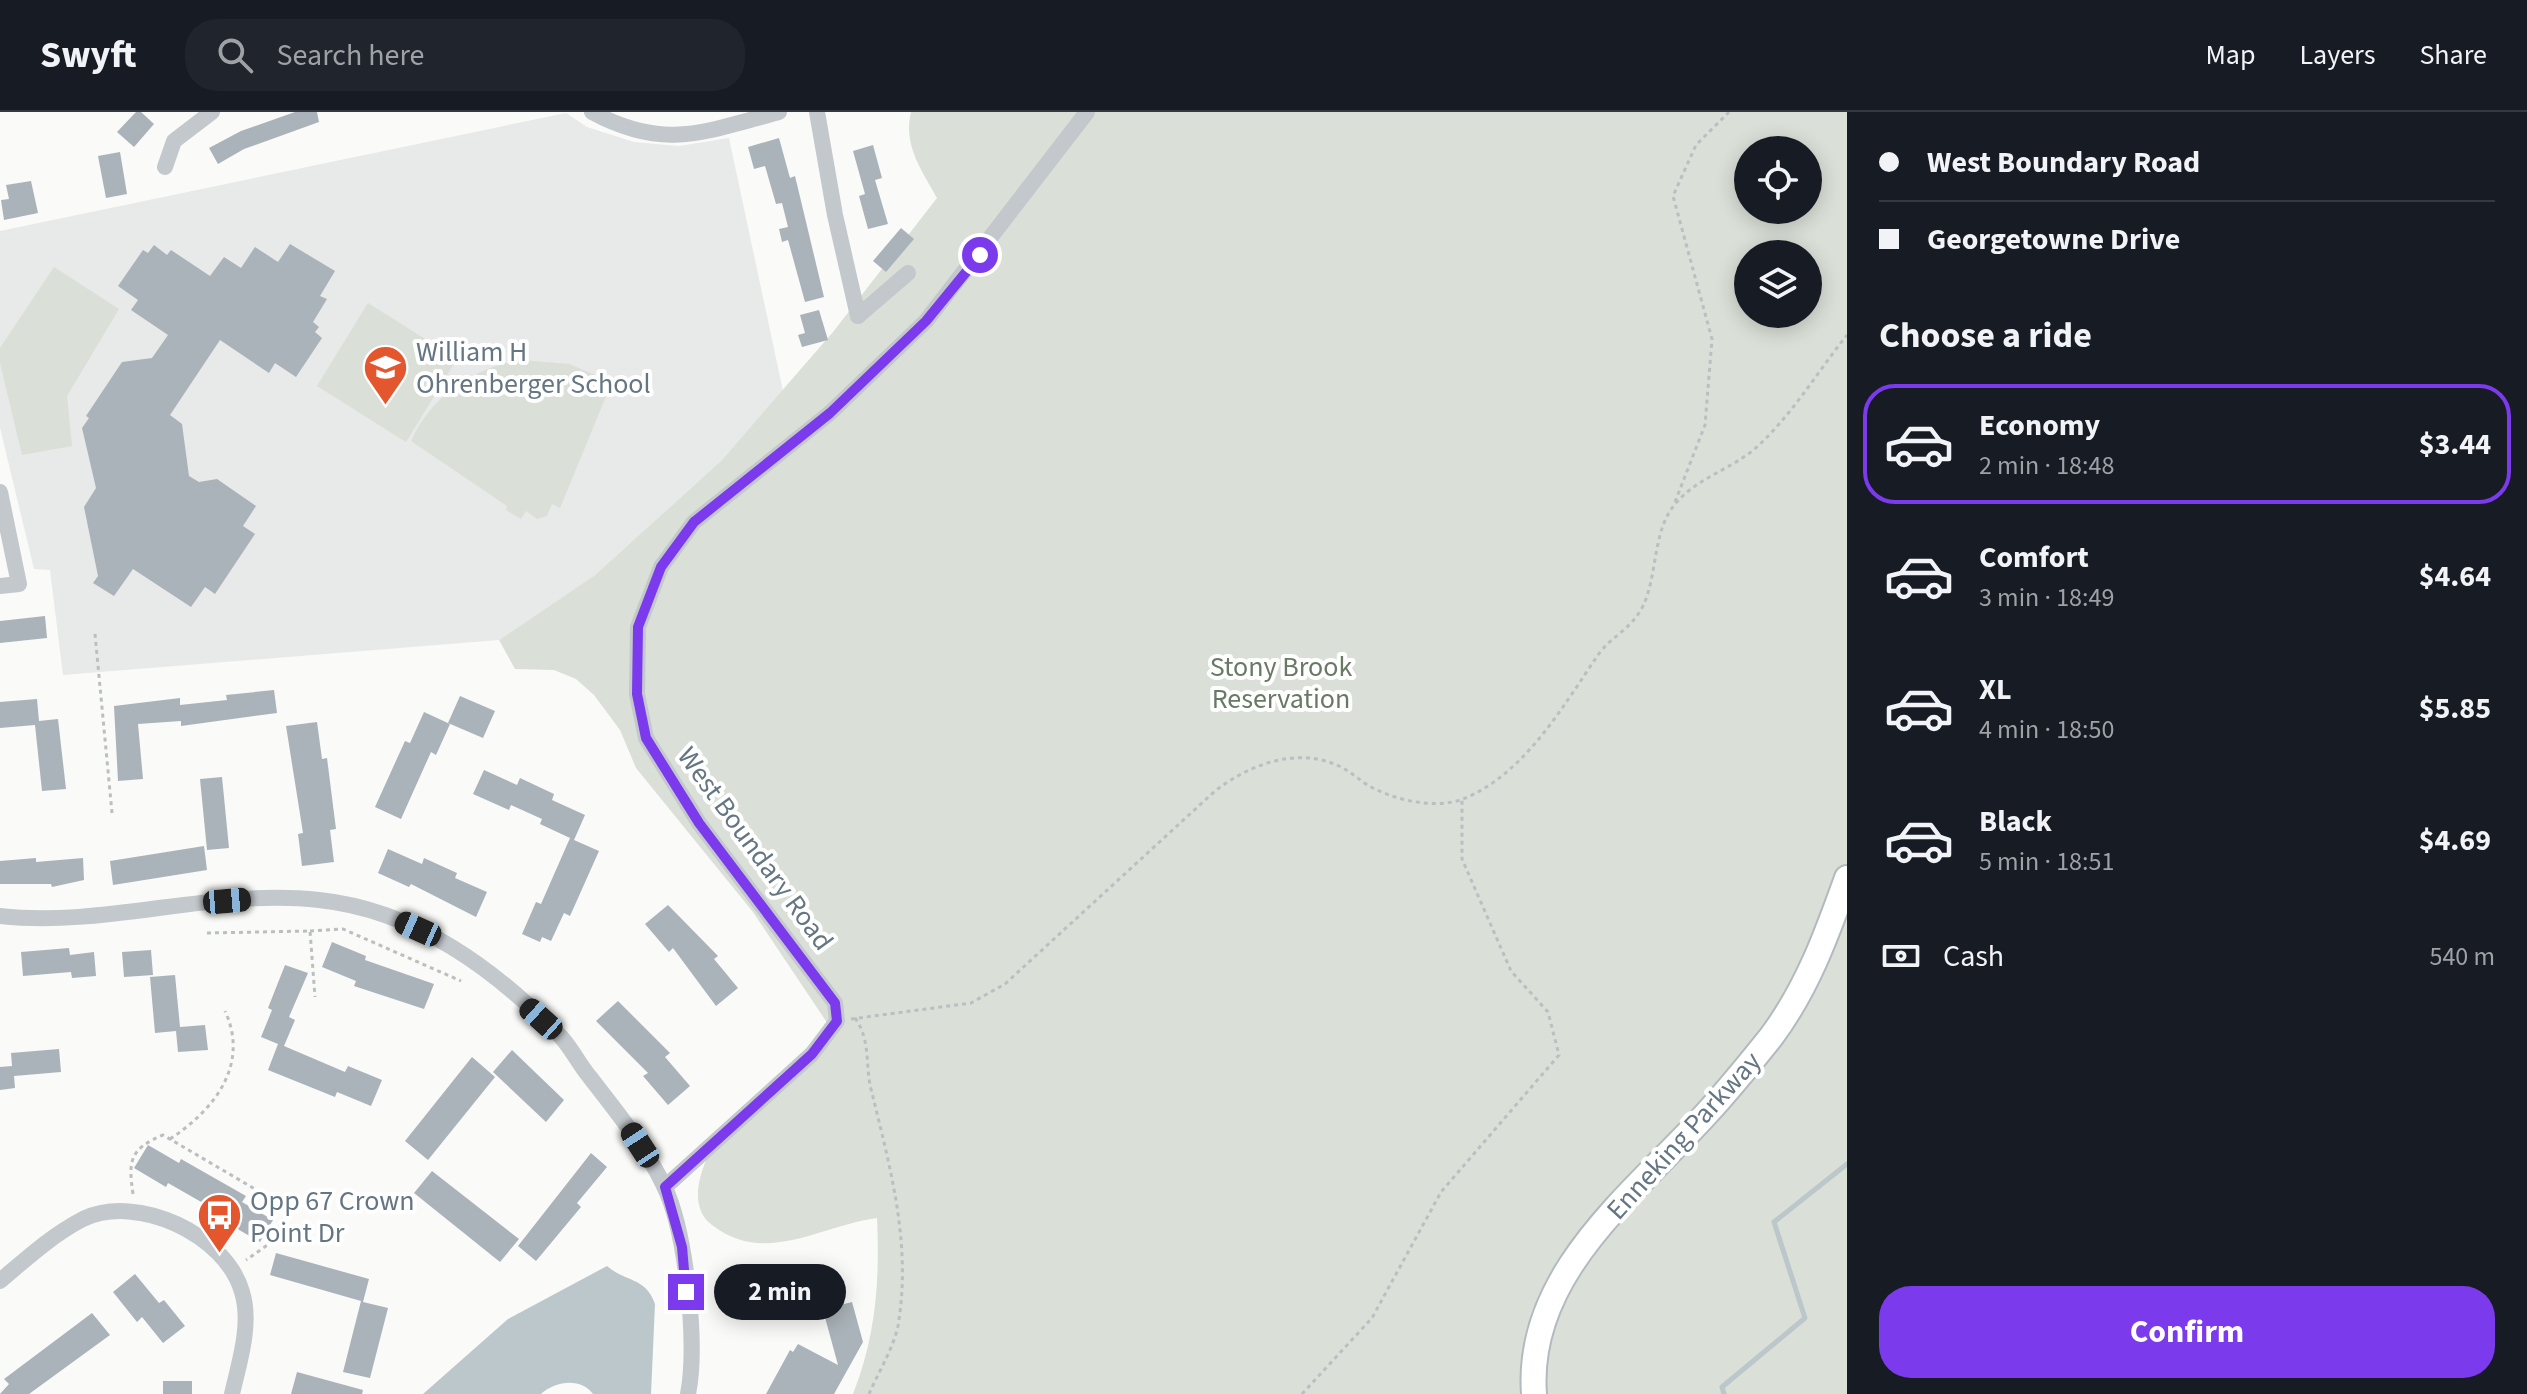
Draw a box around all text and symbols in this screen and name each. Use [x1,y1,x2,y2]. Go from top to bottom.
search box [185,19,745,91]
text: Swyft [40,28,137,82]
icon: search [213,33,257,77]
text: Search here [277,34,424,77]
text: Map [2205,35,2255,75]
text: Layers [2299,35,2375,75]
text: Share [2419,35,2487,75]
map controls [1734,136,1822,328]
button: locate [1734,136,1822,224]
text: West Boundary Road [1927,141,2200,184]
text: Georgetowne Drive [1927,218,2180,261]
route start [962,237,998,273]
button: layers [1734,240,1822,328]
text: Choose a ride [1879,310,2092,361]
place label: William H Ohrenberger School [416,332,651,404]
school or university icon: William H Ohrenberger School [361,343,409,406]
text: Economy [1979,404,2100,447]
icon: car [1883,408,1955,480]
text: $3.44 [2419,423,2491,466]
text: 2 min · 18:48 [1979,447,2114,484]
text: Comfort [1979,536,2089,579]
icon: car [1883,540,1955,612]
text: $4.64 [2419,555,2491,598]
text: 3 min · 18:49 [1979,579,2114,616]
park label: Stony Brook Reservation [1210,647,1352,719]
text: XL [1979,668,2012,711]
icon: car [1883,672,1955,744]
text: $5.85 [2419,687,2491,730]
text: 4 min · 18:50 [1979,711,2114,748]
street label: West Boundary Road [668,738,843,959]
text: Black [1979,800,2052,843]
icon: car [1883,804,1955,876]
text: $4.69 [2419,819,2491,862]
text: 5 min · 18:51 [1979,843,2114,880]
car [202,887,252,915]
car [391,908,445,950]
icon: cash [1879,934,1923,978]
text: Cash [1943,935,2004,978]
text: 540 m [2429,938,2495,975]
car [515,994,567,1044]
street label: Enneking Parkway [1597,1043,1770,1229]
car [617,1118,663,1172]
place label: Opp 67 Crown Point Dr [250,1181,415,1253]
bus stop icon: Opp 67 Crown Point Dr [195,1192,243,1255]
callout: 2 min [714,1264,846,1320]
text: 2 min [748,1273,812,1310]
route end [668,1274,704,1310]
button: Confirm [1879,1286,2495,1378]

